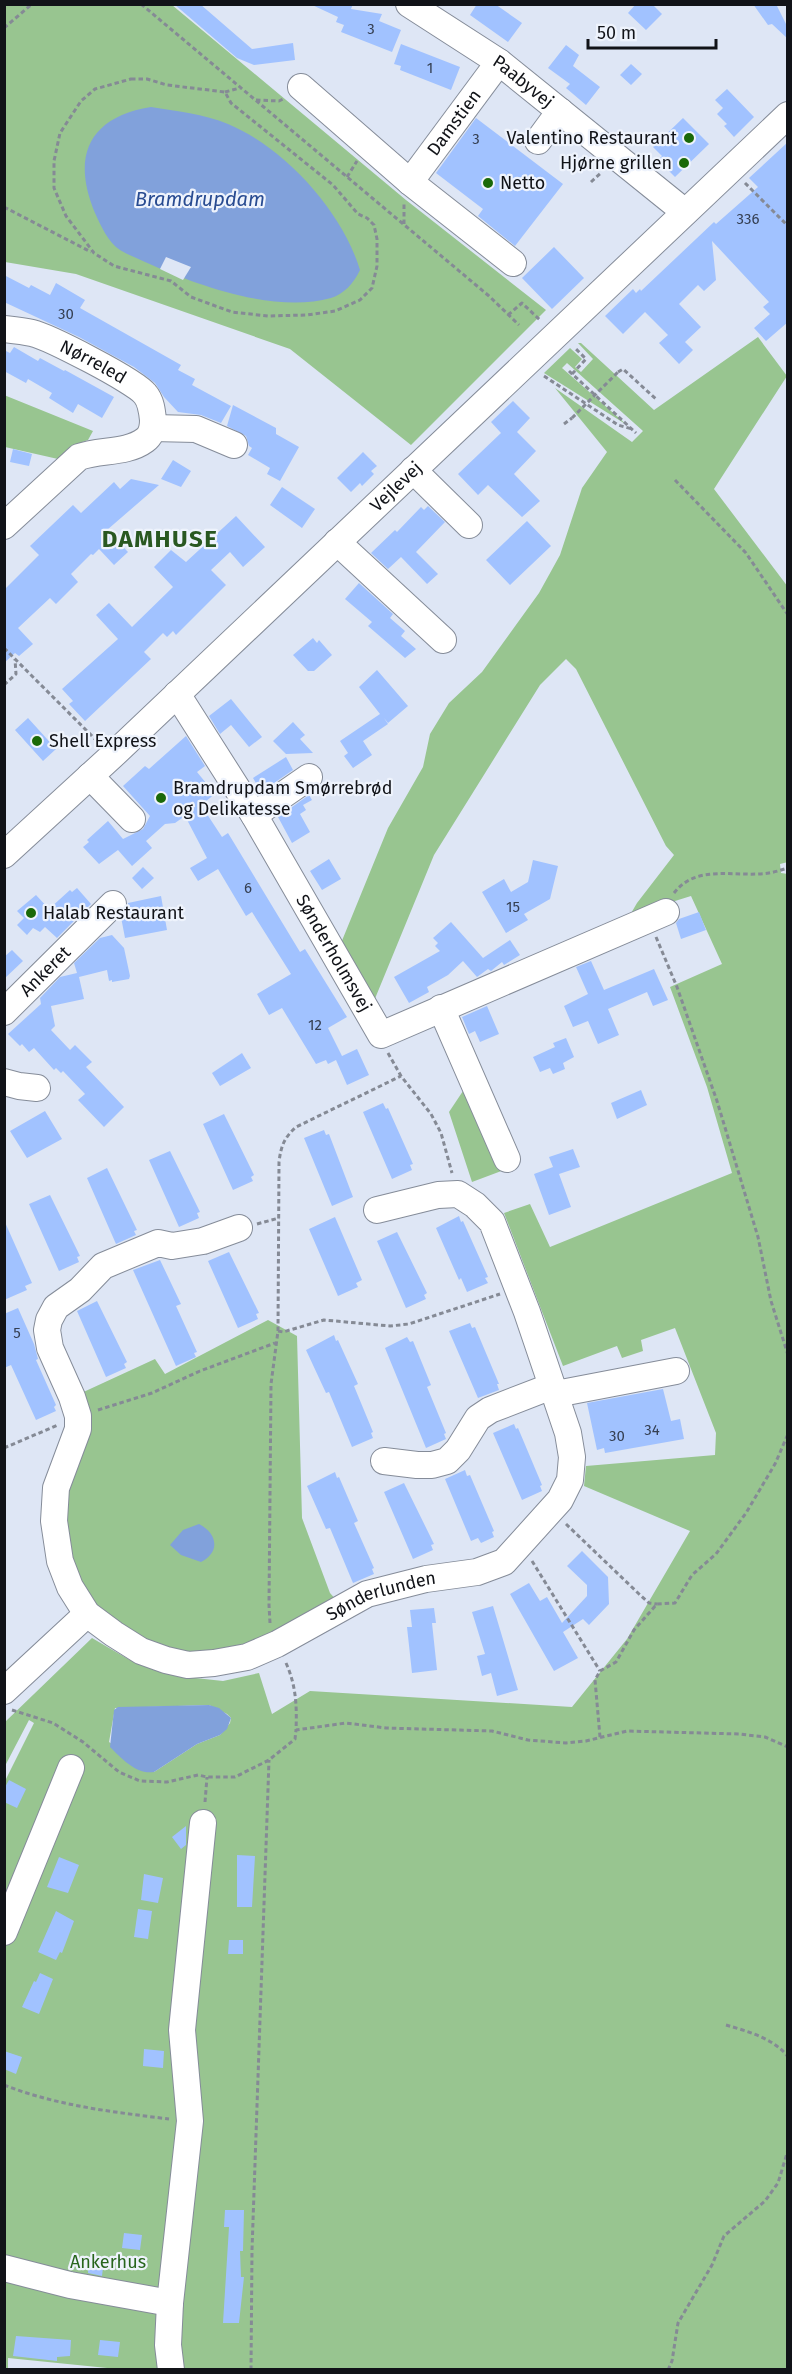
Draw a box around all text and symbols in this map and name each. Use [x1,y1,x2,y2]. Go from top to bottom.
scale bar [588,12,716,50]
house number: 3 [367,20,375,38]
text: 50 m [597,22,636,44]
street label: Paabyvej [489,50,558,113]
house number: 1 [427,59,433,77]
street label: Damstien [422,85,486,160]
place label: Valentino Restaurant [507,127,677,149]
house number: 3 [472,130,480,148]
marker: Valentino Restaurant [682,131,696,145]
place label: Hjørne grillen [560,152,672,174]
marker: Hjørne grillen [677,156,691,170]
place label: Netto [500,172,545,194]
marker: Netto [481,176,495,190]
water label: Bramdrupdam [135,187,265,211]
house number: 336 [737,210,759,228]
house number: 30 [58,305,74,323]
street label: Nørreled [56,335,130,388]
street label: Vejlevej [366,457,427,516]
district label: DAMHUSE [102,525,218,553]
place label: Shell Express [49,730,156,752]
marker: Shell Express [30,734,44,748]
place label: Bramdrupdam Smørrebrød og Delikatesse [173,777,392,820]
marker: Bramdrupdam Smørrebrød og Delikatesse [154,791,168,805]
house number: 6 [244,879,252,897]
street label: Sønderholmsvej [291,891,376,1016]
house number: 15 [506,898,520,916]
place label: Halab Restaurant [43,902,184,924]
marker: Halab Restaurant [24,906,38,920]
street label: Ankeret [15,941,75,1001]
house number: 12 [308,1016,322,1034]
house number: 5 [13,1324,21,1342]
house number: 34 [644,1421,660,1439]
house number: 30 [609,1427,625,1445]
street label: Sønderlunden [322,1567,437,1626]
park label: Ankerhus [70,2251,146,2273]

